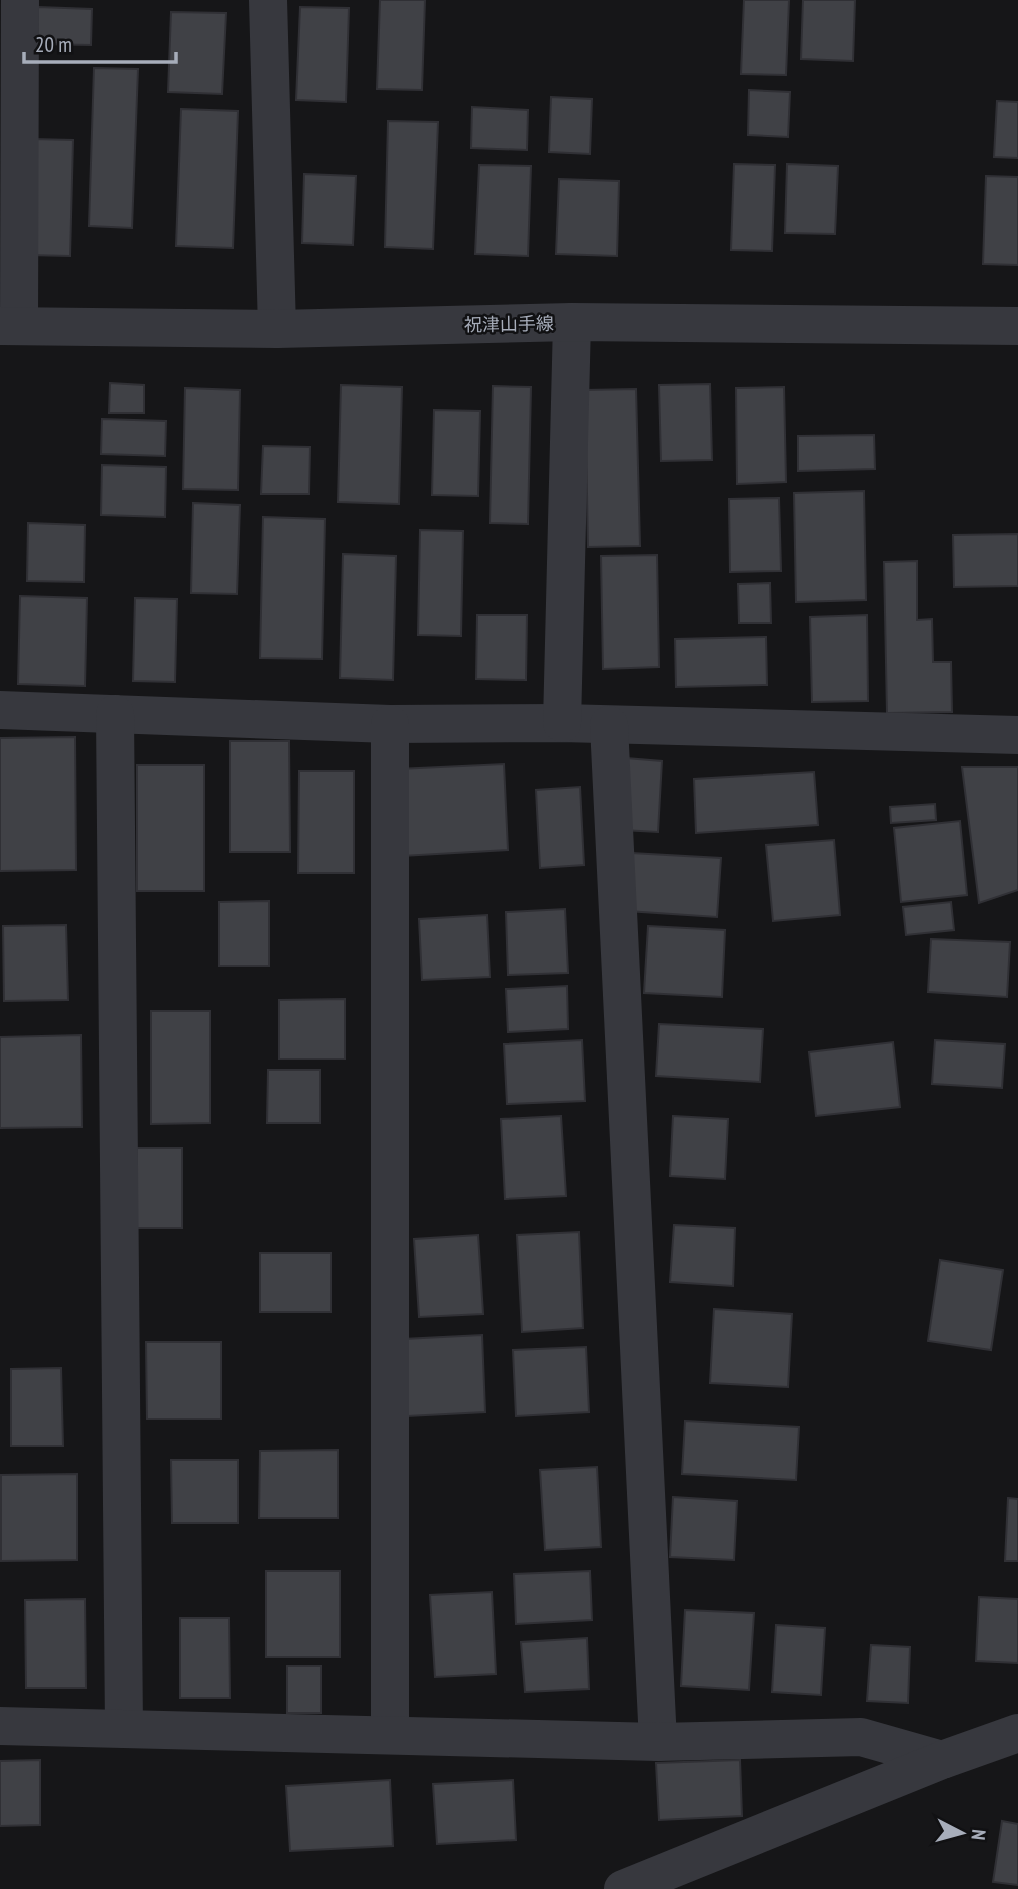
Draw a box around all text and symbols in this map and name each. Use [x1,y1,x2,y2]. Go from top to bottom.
scale bar [24,21,177,65]
text: 20 m [35,31,72,58]
street label: 祝津山手線 [464,312,554,336]
north arrow [927,1798,997,1868]
text: N [966,1828,991,1841]

